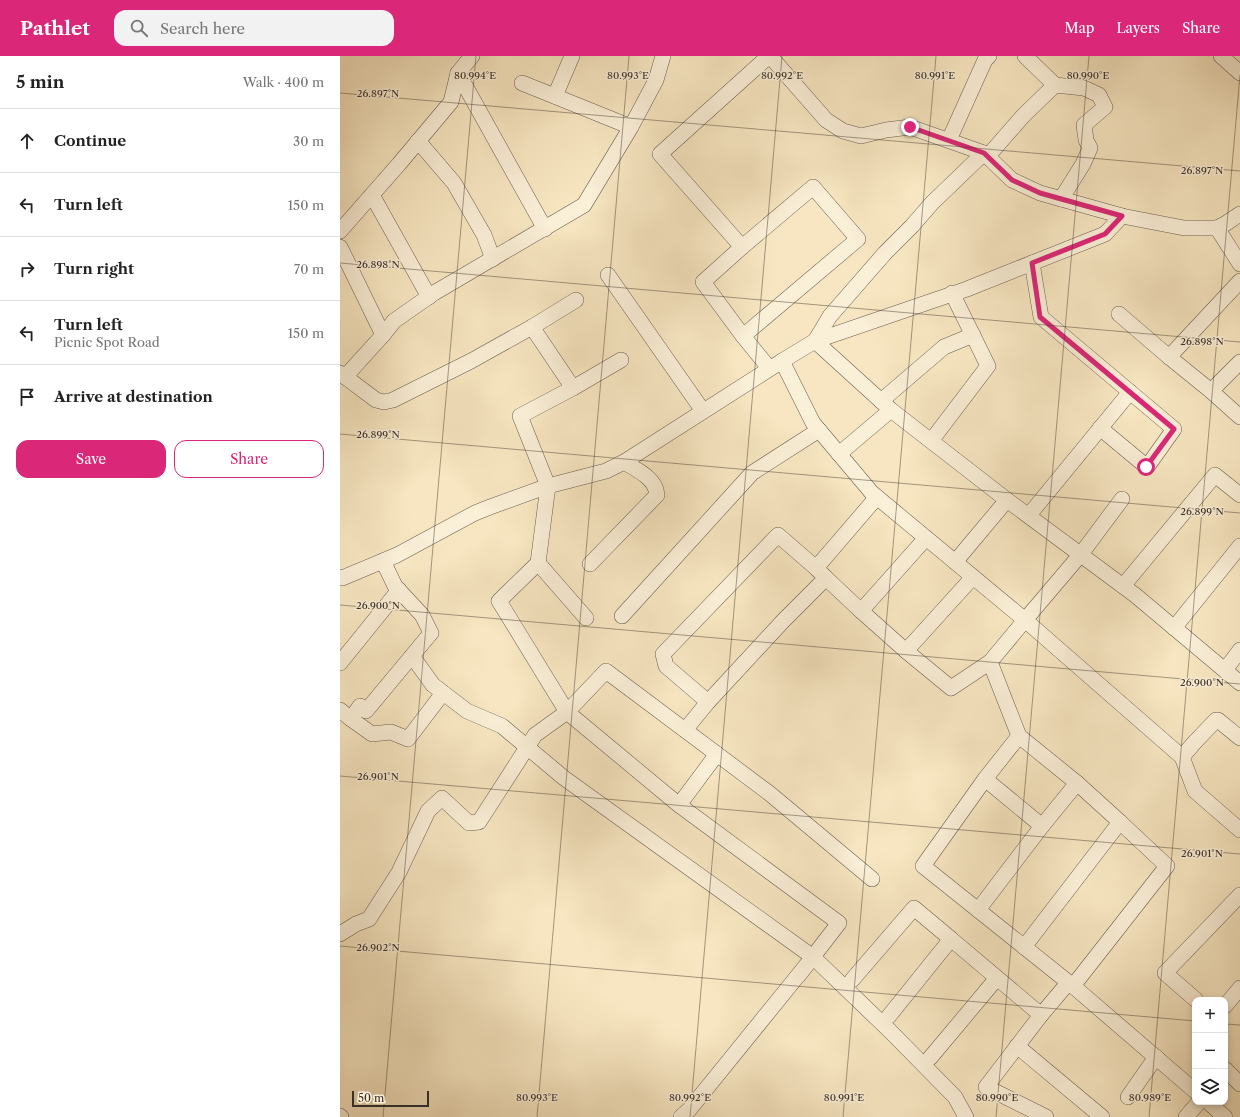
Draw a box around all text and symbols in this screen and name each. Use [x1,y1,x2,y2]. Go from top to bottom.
search box [114,10,394,46]
text: Pathlet [20,17,90,40]
icon: search [128,17,150,39]
text: Search here [160,19,245,38]
text: Map [1064,19,1094,37]
text: Layers [1116,19,1160,37]
text: Share [1182,19,1220,37]
text: 80.994°E [454,69,496,82]
text: 80.993°E [607,69,649,82]
text: 80.992°E [761,69,803,82]
text: 80.991°E [915,69,955,82]
text: 80.990°E [1067,69,1109,82]
text: 5 min [16,72,64,92]
text: Walk · 400 m [243,74,324,90]
text: 26.897°N [357,87,399,100]
route end [901,118,919,136]
icon: ahead [16,130,38,152]
text: Continue [54,131,126,150]
text: 30 m [293,133,324,149]
text: 26.897°N [1181,164,1223,177]
icon: left [16,194,38,216]
text: Turn left [54,195,123,214]
text: 150 m [288,197,324,213]
icon: right [16,258,38,280]
text: 26.898°N [356,258,400,271]
text: Turn right [54,259,134,278]
text: 70 m [294,261,324,277]
text: Turn left [54,315,123,334]
icon: left [16,322,38,344]
text: 150 m [288,325,324,341]
text: Picnic Spot Road [54,334,160,350]
text: 26.898°N [1180,335,1224,348]
icon: arrive [16,386,38,408]
text: Arrive at destination [54,387,213,406]
text: 26.899°N [356,428,400,441]
button: Save [16,440,166,478]
button: Share [174,440,324,478]
route start [1137,458,1155,476]
text: 26.899°N [1180,505,1224,518]
text: 26.900°N [356,599,400,612]
text: 26.900°N [1180,676,1224,689]
text: 26.901°N [357,770,399,783]
text: 26.901°N [1181,847,1223,860]
text: 26.902°N [356,941,400,954]
map controls [1192,997,1228,1105]
button: + [1192,997,1228,1033]
button: − [1192,1033,1228,1069]
button: layers [1192,1069,1228,1105]
scale bar [352,1089,429,1108]
text: 50 m [358,1091,384,1105]
text: 80.993°E [516,1091,558,1104]
text: 80.992°E [669,1091,711,1104]
text: 80.991°E [824,1091,864,1104]
text: 80.990°E [976,1091,1018,1104]
text: 80.989°E [1129,1091,1171,1104]

